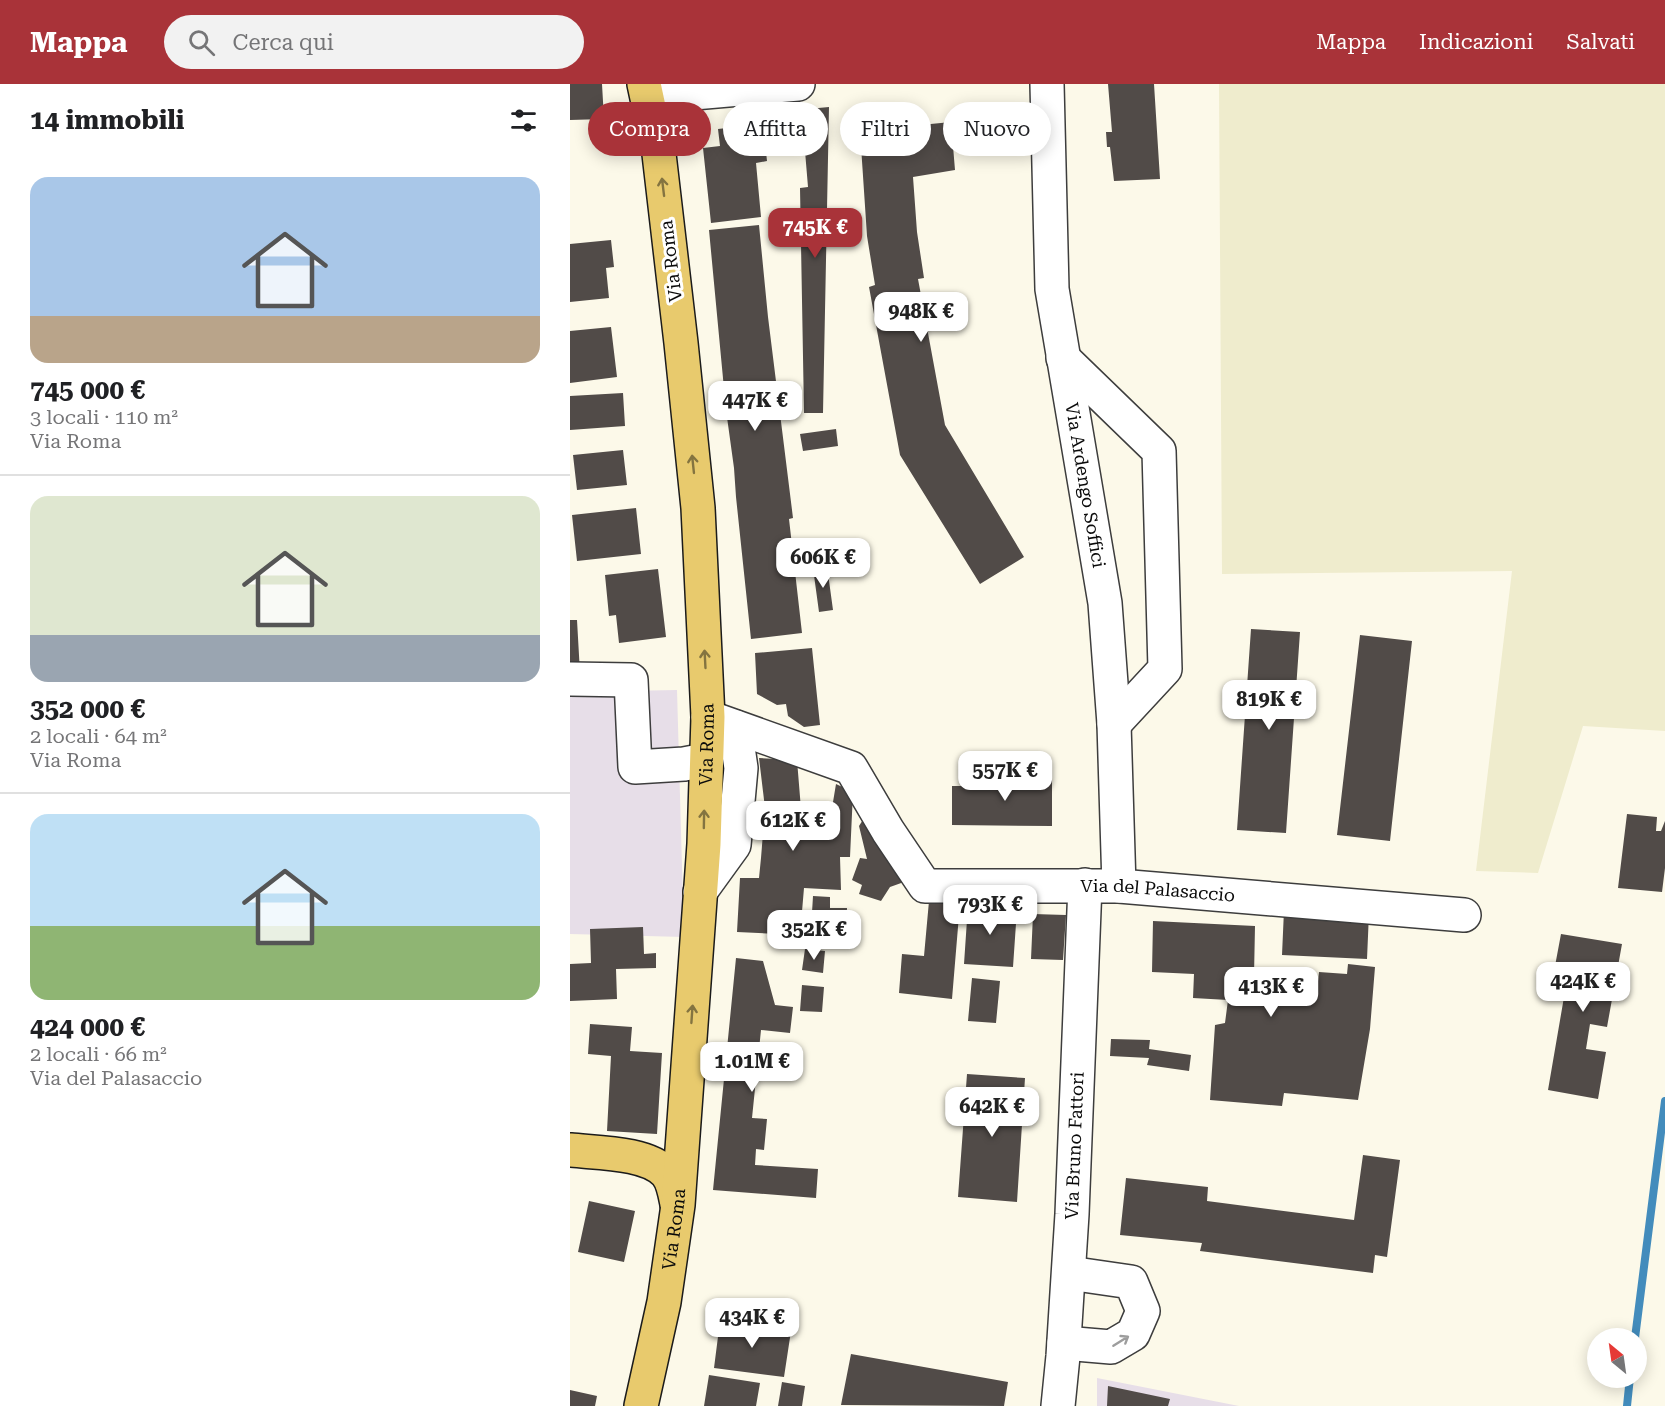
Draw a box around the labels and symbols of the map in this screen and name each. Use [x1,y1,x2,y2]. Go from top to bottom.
one-way arrow [657,177,668,197]
pin: 745K € [766,208,864,259]
street label: Via Roma [655,219,686,303]
pin: 948K € [872,292,970,343]
pin: 447K € [706,381,804,432]
street label: Via Ardengo Soffici [1061,401,1110,569]
one-way arrow [687,455,698,475]
pin: 606K € [774,538,872,589]
one-way arrow [700,649,711,669]
pin: 819K € [1220,680,1318,731]
street label: Via Roma [695,703,718,786]
pin: 557K € [956,751,1054,802]
pin: 612K € [744,801,842,852]
one-way arrow [698,810,710,830]
street label: Via del Palasaccio [1080,875,1236,906]
pin: 793K € [941,885,1039,936]
pin: 352K € [765,910,863,961]
pin: 424K € [1534,962,1632,1013]
pin: 413K € [1222,967,1320,1018]
one-way arrow [686,1004,697,1024]
pin: 1.01M € [697,1042,807,1093]
street label: Via Bruno Fattori [1061,1071,1088,1220]
pin: 642K € [943,1087,1041,1138]
street label: Via Roma [658,1187,689,1271]
pin: 434K € [703,1298,801,1349]
north arrow [1587,1328,1647,1388]
one-way arrow [1112,1335,1129,1347]

